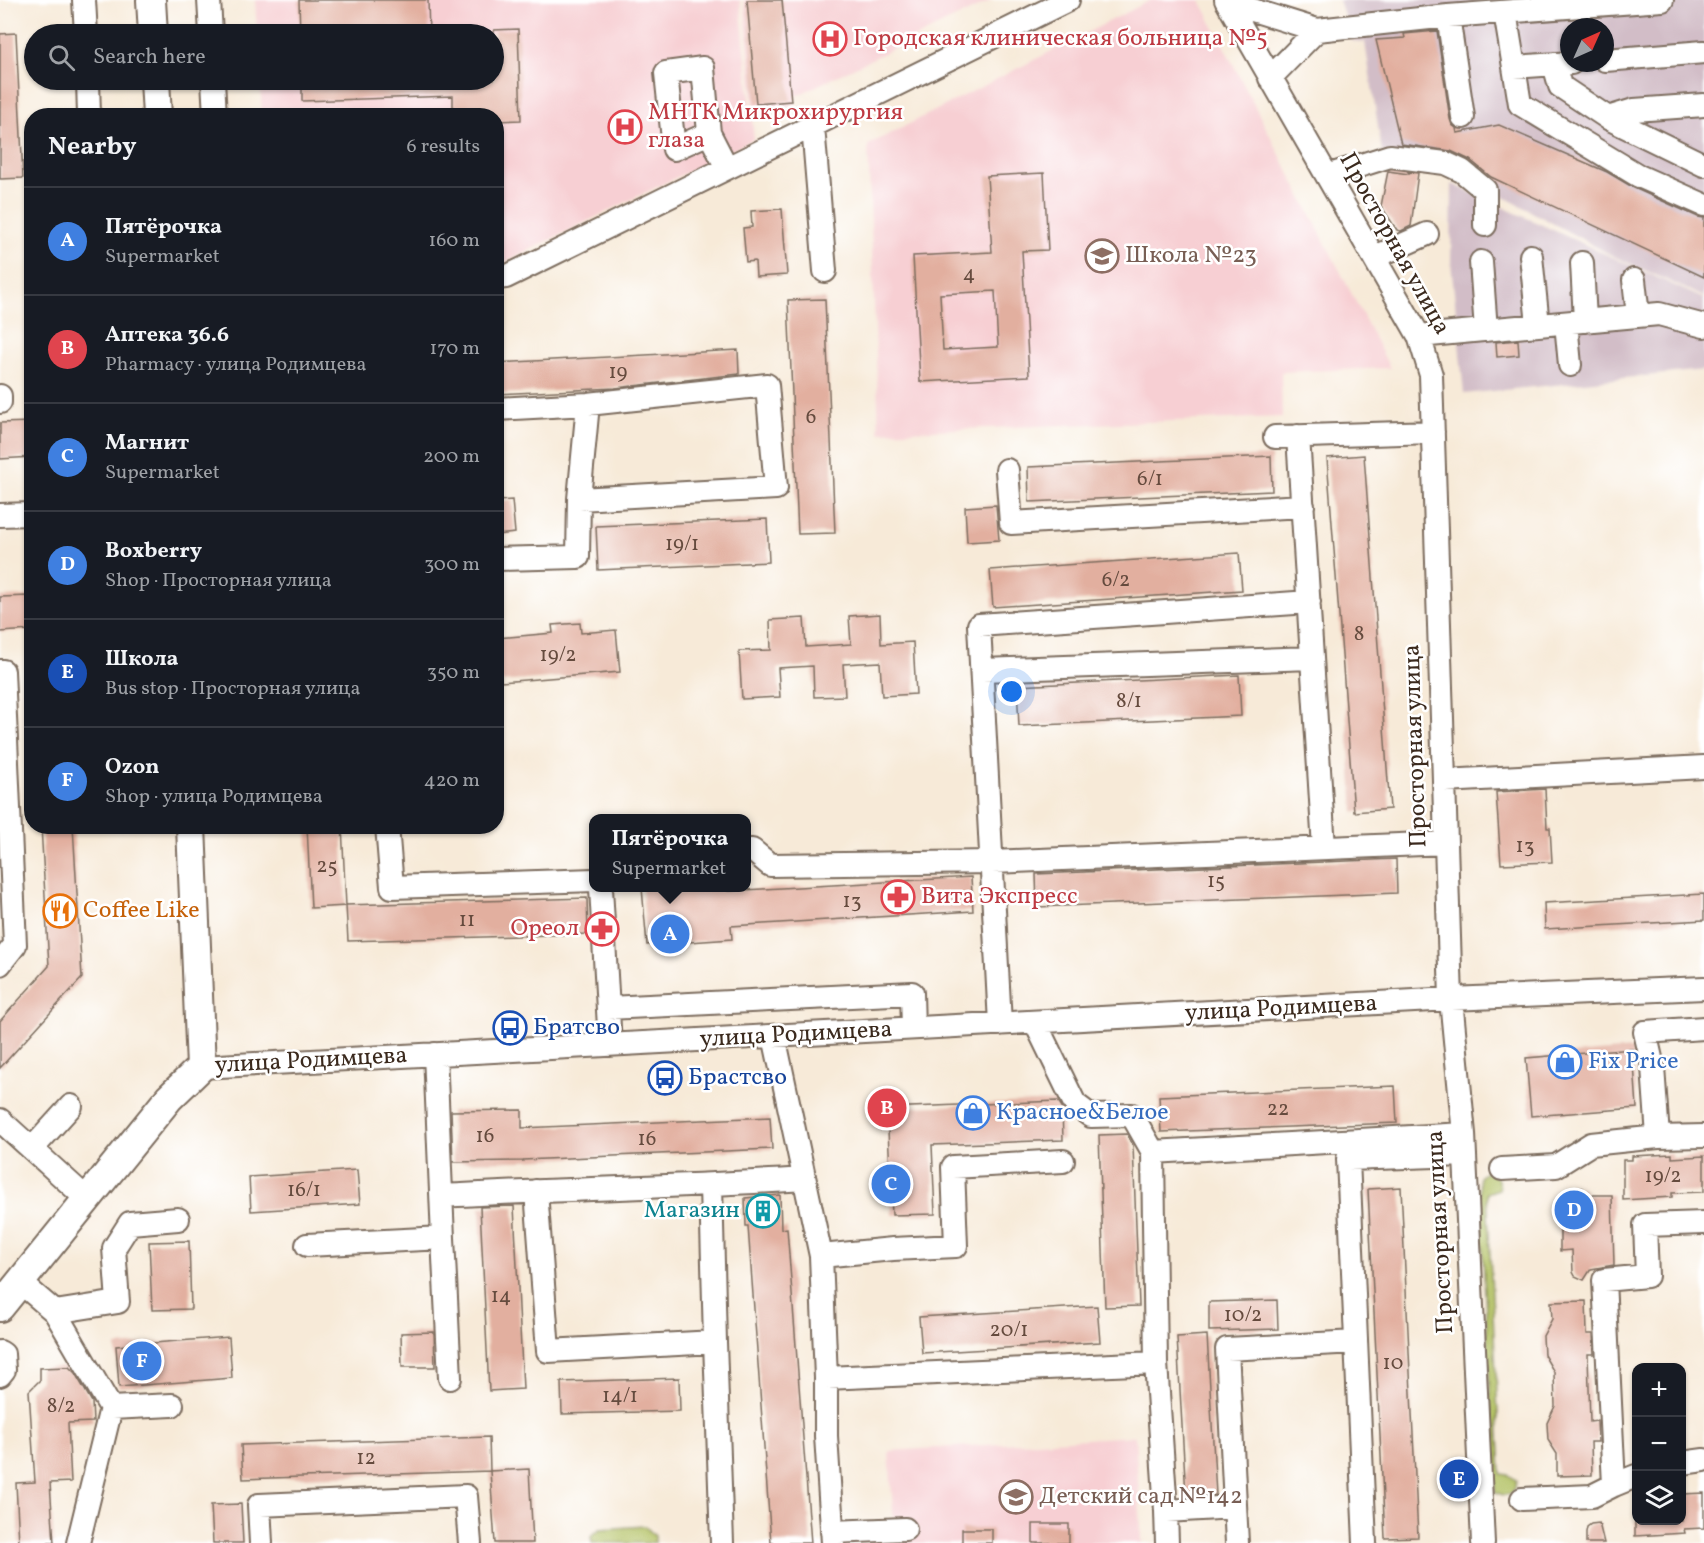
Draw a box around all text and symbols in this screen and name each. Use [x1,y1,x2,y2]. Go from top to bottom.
north arrow [1560,18,1614,72]
hospital icon: Городская клиническая больница №5 [812,21,848,57]
place label: Городская клиническая больница №5 [853,22,1268,56]
search box [24,24,504,90]
icon: search [45,41,78,74]
text: Search here [93,42,206,73]
place label: МНТК Микрохирургия глаза [648,96,903,158]
hospital icon: МНТК Микрохирургия глаза [607,109,643,145]
text: Nearby [48,129,137,165]
text: 6 results [407,133,480,161]
street label: Просторная улица [1330,147,1458,341]
text: Пятёрочка [105,212,222,243]
text: A [60,227,75,255]
text: 160 m [428,227,480,255]
school or university icon: Школа №23 [1084,238,1120,274]
place label: Школа №23 [1125,239,1257,273]
text: Supermarket [105,243,220,271]
house number: 4 [963,260,975,289]
text: Аптека 36.6 [105,320,229,351]
text: B [61,335,74,363]
text: 170 m [430,335,480,363]
text: Pharmacy · улица Родимцева [105,351,366,379]
house number: 19 [608,358,628,387]
house number: 6 [806,403,816,432]
text: Магнит [105,428,189,459]
text: C [61,443,74,471]
text: 200 m [423,443,480,471]
text: Supermarket [105,459,220,487]
house number: 6/1 [1137,465,1163,494]
house number: 19/1 [665,530,699,559]
text: Boxberry [105,536,202,567]
text: D [60,551,75,579]
text: 300 m [424,551,480,579]
house number: 6/2 [1102,566,1130,595]
text: Shop · Просторная улица [105,567,332,595]
house number: 8 [1354,620,1364,649]
house number: 19/2 [540,641,576,670]
text: Школа [105,644,179,675]
street label: Просторная улица [1395,644,1437,848]
text: E [61,659,74,687]
text: 350 m [427,659,480,687]
text: Bus stop · Просторная улица [105,675,360,703]
your location [997,677,1026,706]
house number: 8/1 [1116,687,1142,716]
text: Ozon [105,752,160,783]
text: F [62,767,73,795]
text: 420 m [424,767,480,795]
text: Shop · улица Родимцева [105,783,323,811]
popup [589,814,751,892]
text: Пятёрочка [611,824,729,855]
house number: 13 [1516,832,1534,861]
house number: 25 [316,852,338,881]
text: Supermarket [611,855,726,883]
house number: 15 [1207,867,1225,896]
pharmacy icon: Вита Экспресс [880,879,916,915]
place label: Вита Экспресс [921,880,1078,914]
house number: 13 [843,887,861,916]
restaurant icon: Coffee Like [42,893,78,929]
place label: Coffee Like [83,894,200,928]
house number: 11 [459,906,475,935]
pharmacy icon: Ореол [584,911,620,947]
place label: Ореол [510,912,579,946]
pin: A [650,912,690,956]
street label: улица Родимцева [1184,987,1378,1031]
bus stop icon: Братсво [492,1010,528,1046]
place label: Братсво [533,1011,620,1045]
street label: улица Родимцева [699,1013,893,1057]
street label: улица Родимцева [214,1039,408,1083]
shop icon: Fix Price [1547,1044,1583,1080]
place label: Fix Price [1588,1045,1679,1079]
bus stop icon: Брастсво [647,1060,683,1096]
place label: Брастсво [688,1061,787,1095]
pin: B [868,1086,906,1130]
shop icon: Красное&Белое [955,1095,991,1131]
house number: 22 [1267,1095,1289,1124]
place label: Красное&Белое [996,1096,1169,1130]
house number: 16 [476,1122,494,1151]
house number: 16 [638,1125,656,1154]
street label: Просторная улица [1419,1129,1463,1335]
pin: C [872,1162,910,1206]
house number: 19/2 [1645,1162,1681,1191]
house number: 16/1 [287,1176,321,1205]
pin: D [1554,1188,1594,1232]
building icon: Магазин [745,1193,781,1229]
place label: Магазин [644,1194,740,1228]
house number: 14 [491,1282,511,1311]
house number: 10/2 [1224,1301,1262,1330]
house number: 20/1 [990,1316,1028,1345]
pin: F [122,1338,162,1384]
house number: 10 [1383,1349,1403,1378]
map controls [1632,1363,1686,1525]
button: + [1632,1363,1686,1417]
house number: 14/1 [602,1382,638,1411]
house number: 8/2 [47,1392,75,1421]
button: − [1632,1417,1686,1471]
house number: 12 [356,1444,376,1473]
pin: E [1440,1456,1478,1502]
button: layers [1632,1471,1686,1525]
school or university icon: Детский сад №142 [998,1479,1034,1515]
place label: Детский сад №142 [1039,1480,1243,1514]

